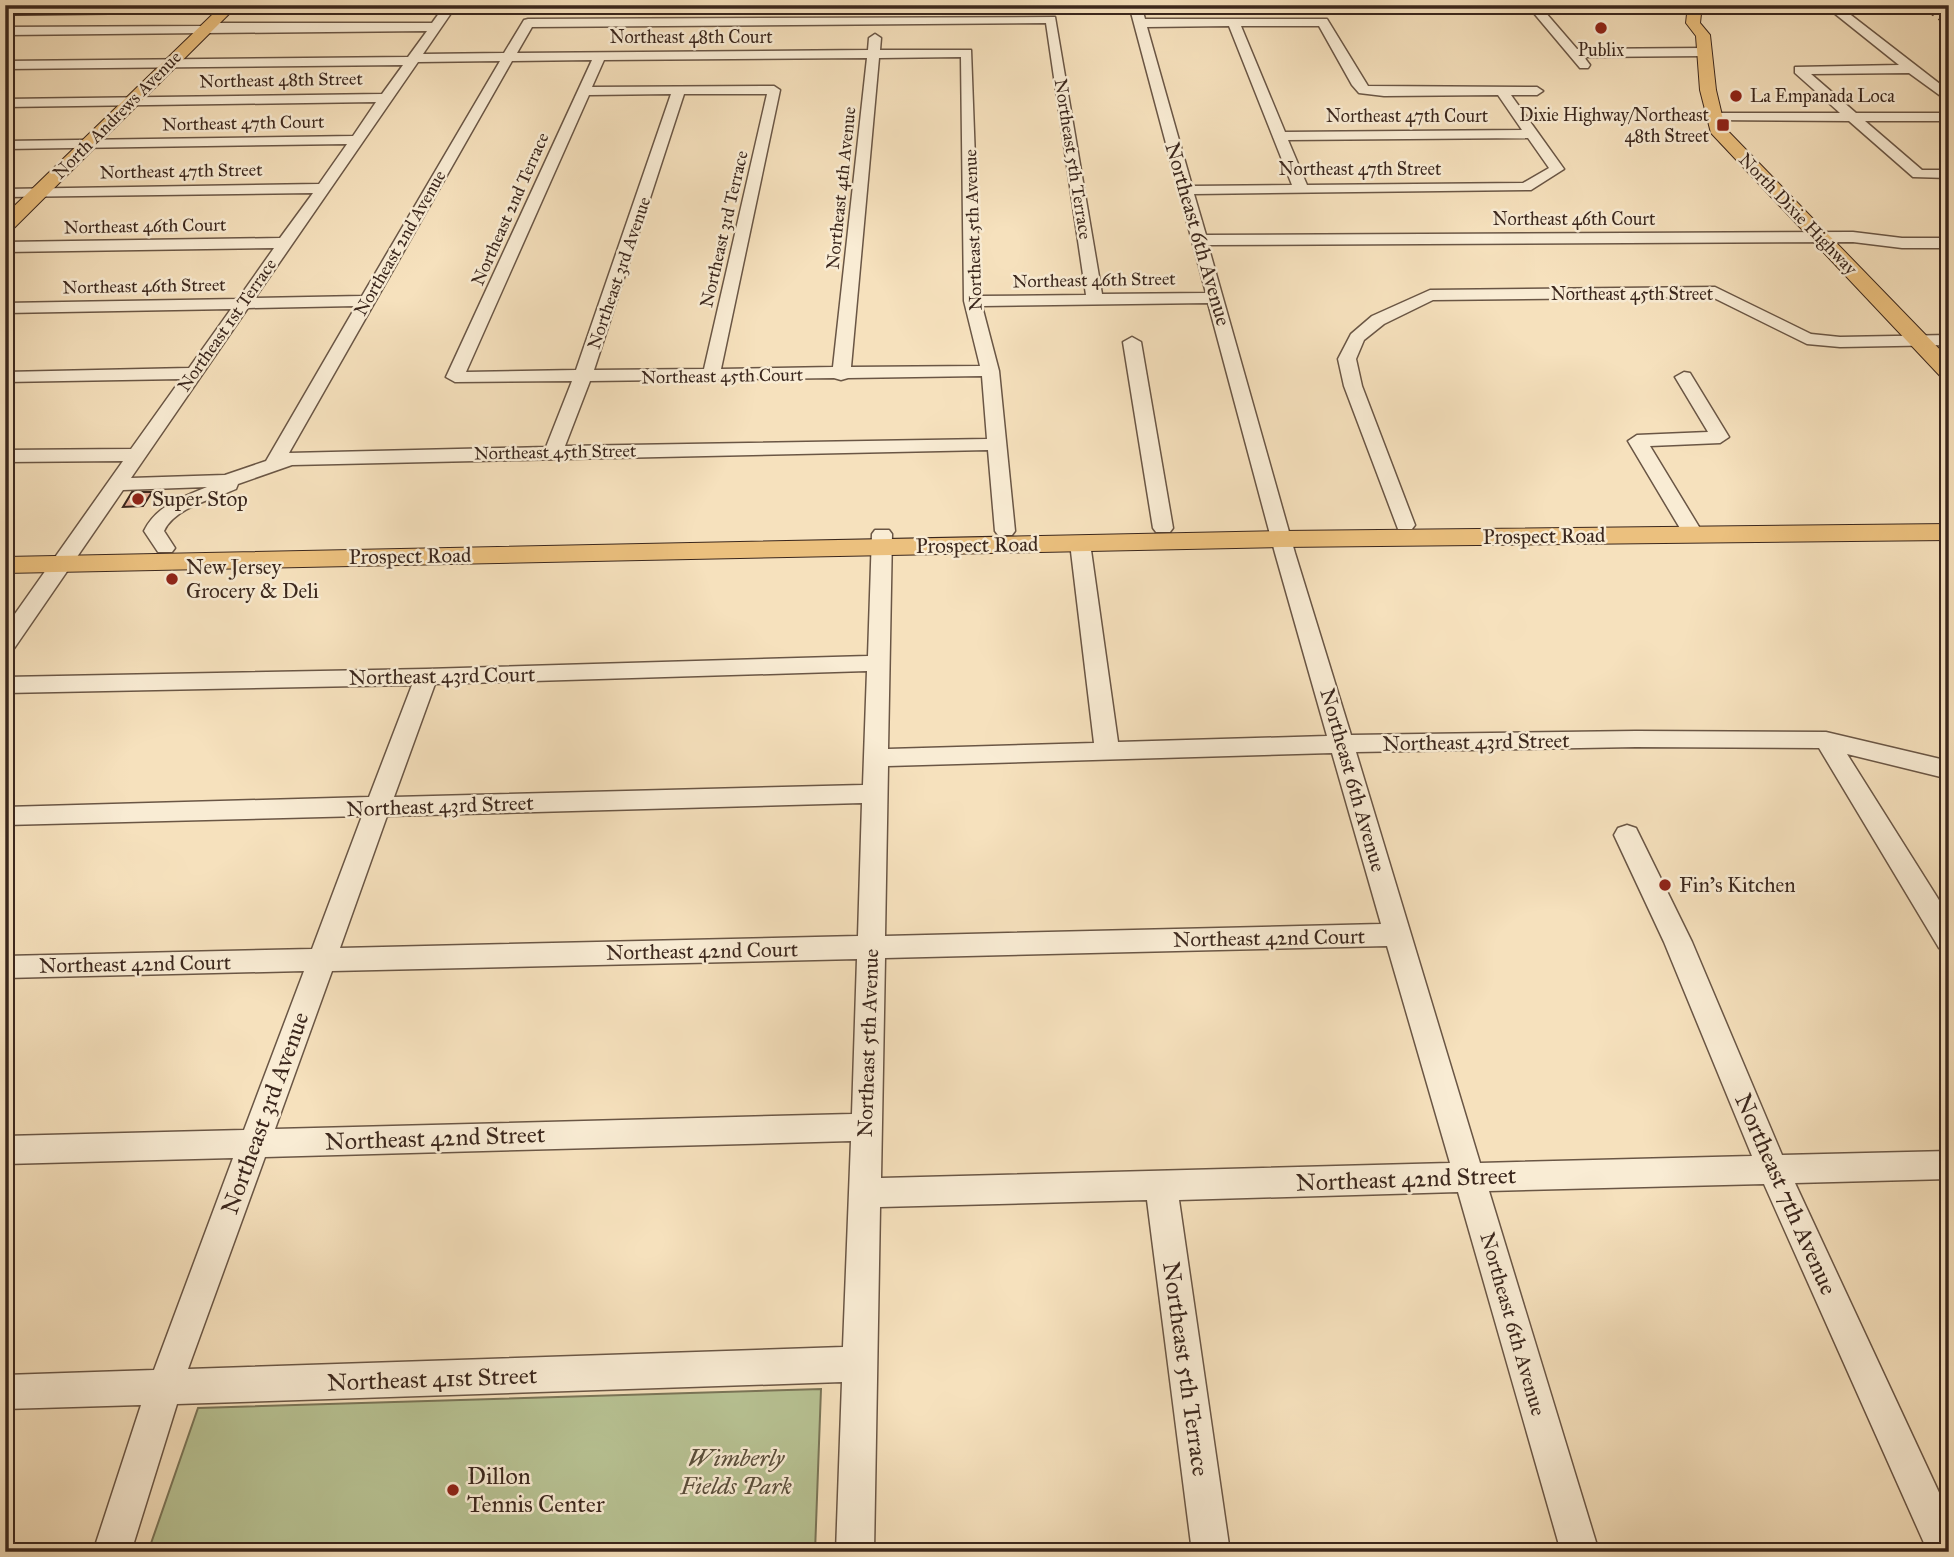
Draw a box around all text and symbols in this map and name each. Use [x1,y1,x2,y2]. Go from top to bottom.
marker: Publix [1593,20,1609,36]
street label: Northeast 48th Court [609,26,773,48]
place label: Publix [1578,39,1624,61]
street label: North Andrews Avenue [48,46,186,184]
street label: Northeast 48th Street [199,68,364,92]
street label: Northeast 5th Terrace [1049,77,1097,241]
place label: La Empanada Loca [1750,85,1895,107]
marker: La Empanada Loca [1728,88,1744,104]
place label: Dixie Highway/Northeast 48th Street [1519,104,1710,147]
street label: Northeast 47th Court [1326,105,1489,127]
street label: Northeast 4th Avenue [822,106,860,270]
street label: Northeast 47th Court [162,111,325,135]
marker: Dixie Highway/Northeast 48th Street [1715,117,1731,133]
street label: Northeast 2nd Terrace [466,129,554,289]
street label: Northeast 6th Avenue [1159,139,1237,329]
street label: Northeast 3rd Terrace [695,148,753,310]
street label: Northeast 5th Avenue [959,149,987,311]
street label: North Dixie Highway [1734,149,1862,281]
street label: Northeast 47th Street [1279,158,1442,180]
street label: Northeast 47th Street [99,159,263,183]
street label: Northeast 2nd Avenue [349,166,451,320]
street label: Northeast 3rd Avenue [583,194,655,352]
street label: Northeast 46th Court [1493,208,1656,230]
street label: Northeast 46th Court [63,214,227,238]
street label: Northeast 1st Terrace [173,254,281,396]
street label: Northeast 46th Street [1012,268,1176,292]
street label: Northeast 46th Street [62,274,226,298]
street label: Northeast 45th Street [1551,283,1714,305]
street label: Northeast 45th Court [641,364,804,388]
street label: Northeast 45th Street [474,440,637,464]
place label: Super Stop [152,486,248,512]
marker: Super Stop [130,491,146,507]
street label: Prospect Road [1482,522,1606,550]
street label: Prospect Road [915,531,1039,559]
street label: Prospect Road [348,542,472,570]
place label: New Jersey Grocery & Deli [186,554,319,604]
marker: New Jersey Grocery & Deli [164,571,180,587]
street label: Northeast 43rd Court [348,661,536,691]
street label: Northeast 6th Avenue [1314,685,1392,875]
street label: Northeast 43rd Street [1382,727,1570,757]
street label: Northeast 43rd Street [346,790,535,822]
place label: Fin's Kitchen [1679,872,1796,898]
marker: Fin's Kitchen [1657,877,1673,893]
street label: Northeast 42nd Court [1173,923,1366,953]
street label: Northeast 42nd Court [606,936,799,966]
street label: Northeast 5th Avenue [852,948,884,1138]
street label: Northeast 42nd Court [39,949,232,979]
street label: Northeast 3rd Avenue [214,1008,316,1218]
street label: Northeast 7th Avenue [1728,1089,1844,1299]
street label: Northeast 42nd Street [324,1119,546,1157]
street label: Northeast 42nd Street [1295,1160,1517,1198]
street label: Northeast 6th Avenue [1474,1229,1552,1419]
street label: Northeast 5th Terrace [1156,1260,1216,1478]
street label: Northeast 41st Street [326,1360,538,1398]
park label: Wimberly Fields Park [679,1443,792,1501]
place label: Dillon Tennis Center [467,1461,605,1519]
marker: Dillon Tennis Center [445,1482,461,1498]

